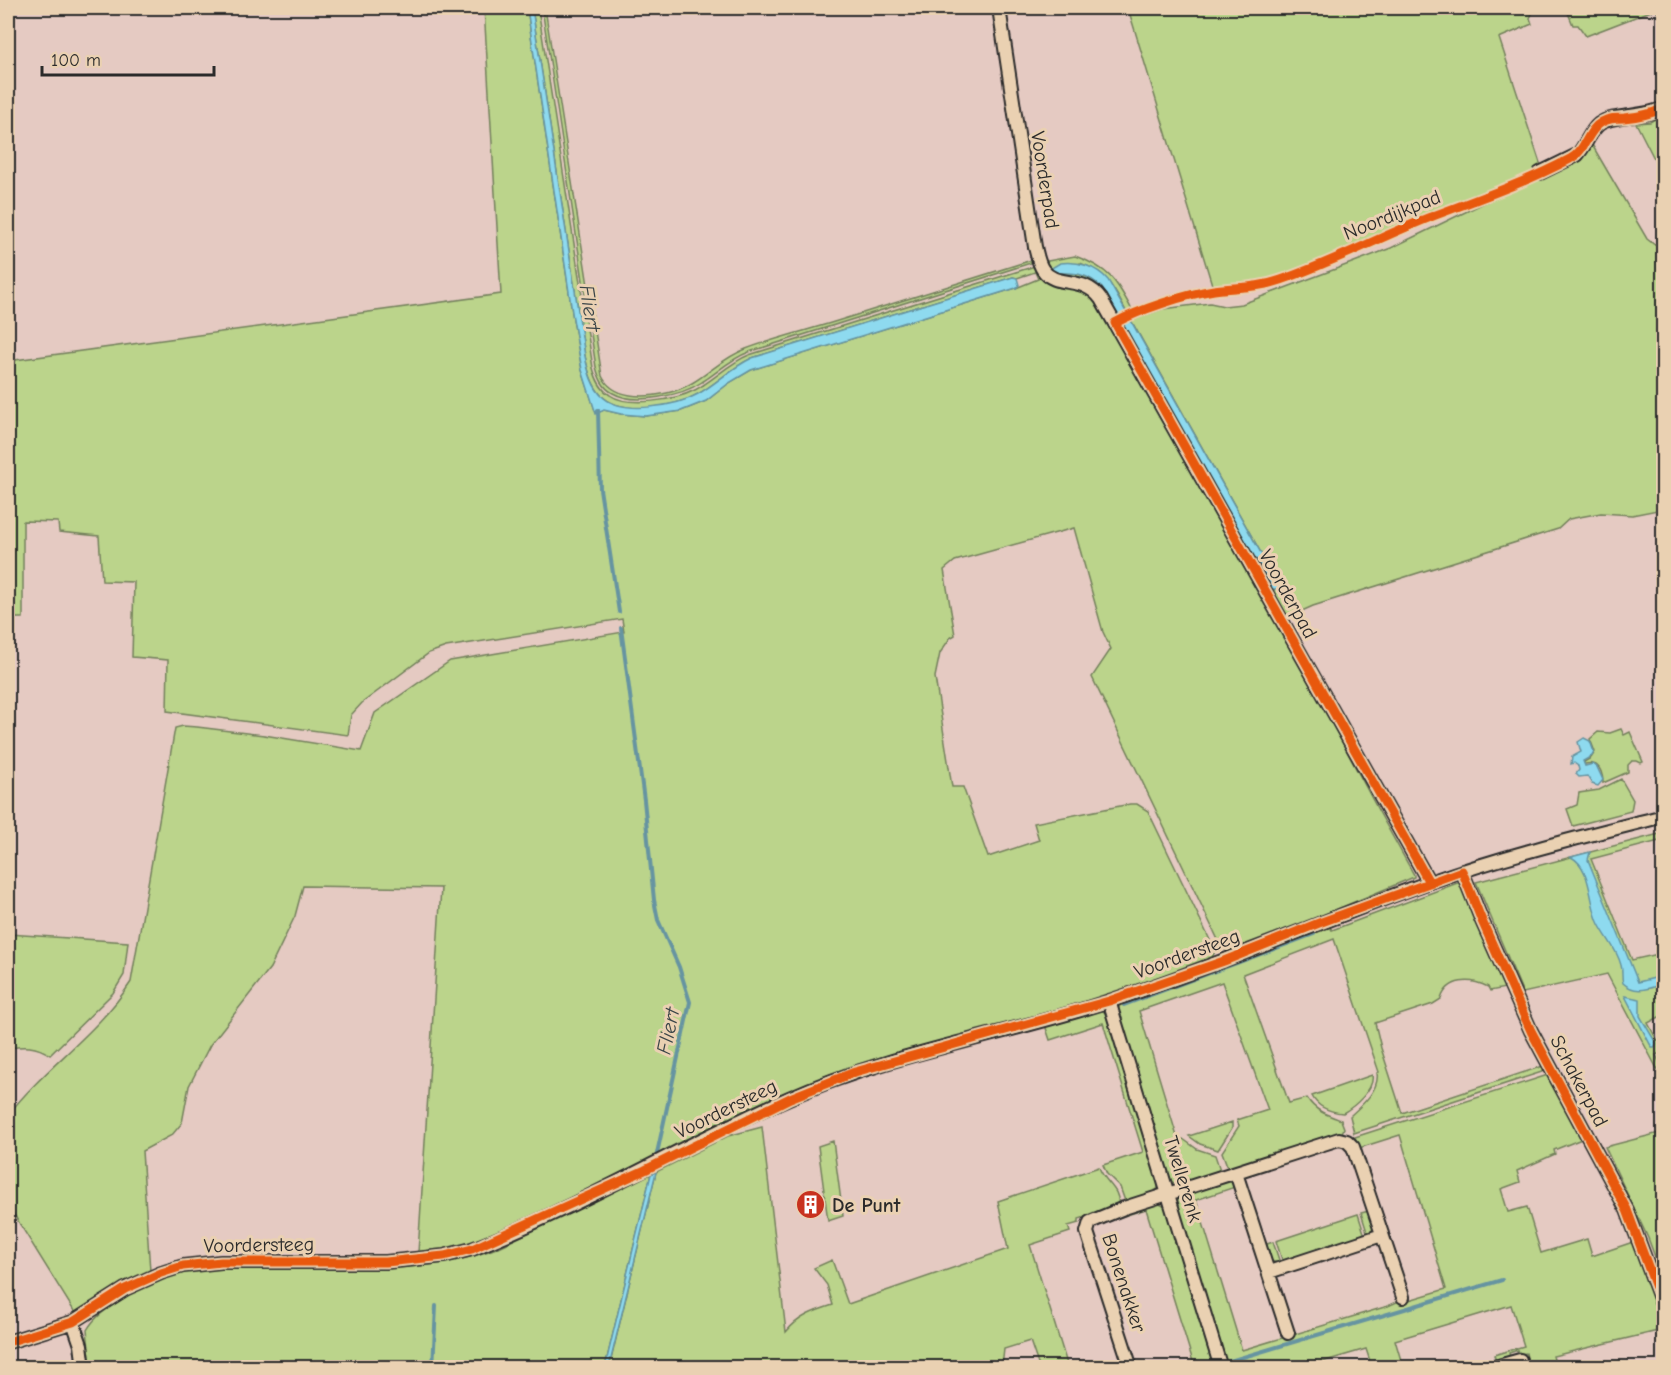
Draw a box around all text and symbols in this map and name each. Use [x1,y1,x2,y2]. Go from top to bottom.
scale bar [42,39,214,77]
text: 100 m [51,50,101,71]
street label: Voorderpad [1026,130,1064,230]
street label: Noordijkpad [1340,185,1444,245]
water label: Fliert [574,283,606,334]
street label: Voorderpad [1254,546,1322,642]
street label: Voordersteeg [1131,924,1243,984]
water label: Fliert [651,1004,685,1056]
street label: Schakerpad [1545,1031,1613,1131]
street label: Voordersteeg [671,1074,781,1144]
street label: Twellerenk [1159,1133,1207,1225]
building icon: De Punt [795,1189,827,1221]
place label: De Punt [832,1194,901,1217]
street label: Bonenakker [1097,1231,1151,1335]
street label: Voordersteeg [203,1233,315,1257]

